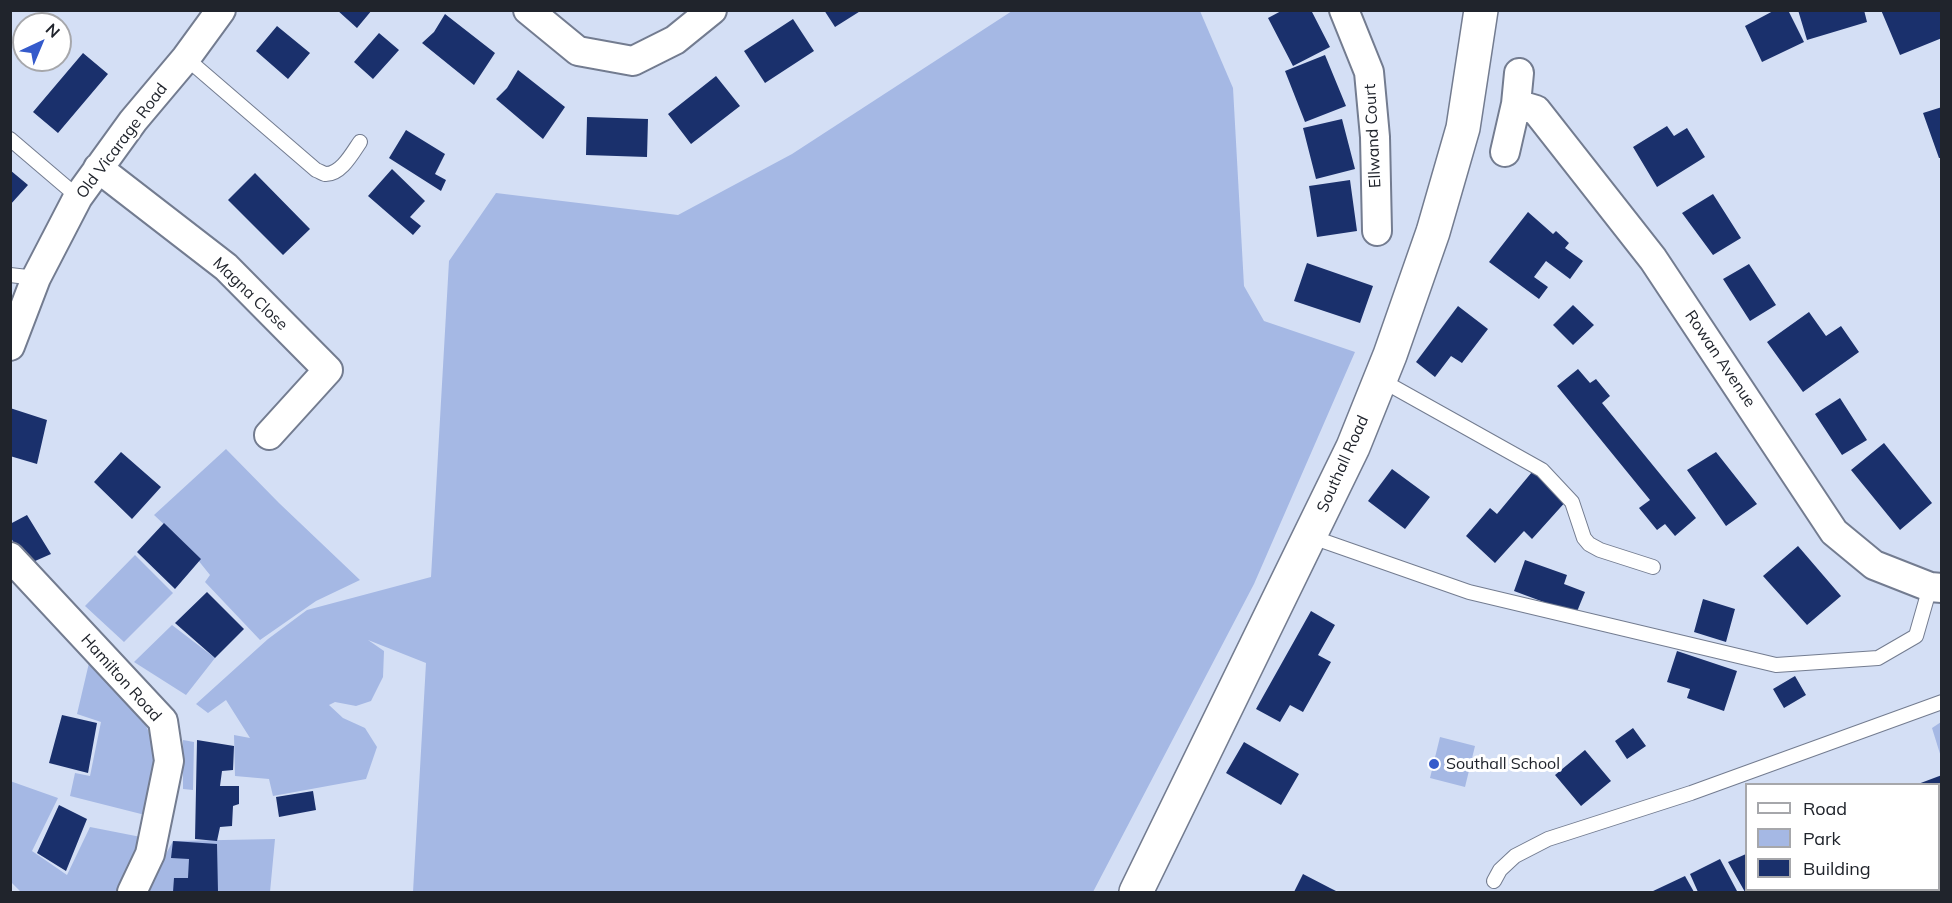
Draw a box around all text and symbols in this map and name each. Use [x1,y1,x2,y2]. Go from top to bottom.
north arrow [12,12,72,72]
text: N [42,19,64,42]
street label: Old Vicarage Road [72,80,172,202]
street label: Ellwand Court [1361,84,1385,188]
street label: Magna Close [209,254,291,334]
street label: Rowan Avenue [1681,307,1759,411]
street label: Southall Road [1313,413,1373,515]
street label: Hamilton Road [77,630,165,726]
place label: Southall School [1446,754,1560,774]
marker: Southall School [1427,757,1441,771]
legend [1745,783,1940,891]
text: Road [1803,797,1847,820]
text: Park [1803,827,1841,850]
text: Building [1803,857,1871,880]

